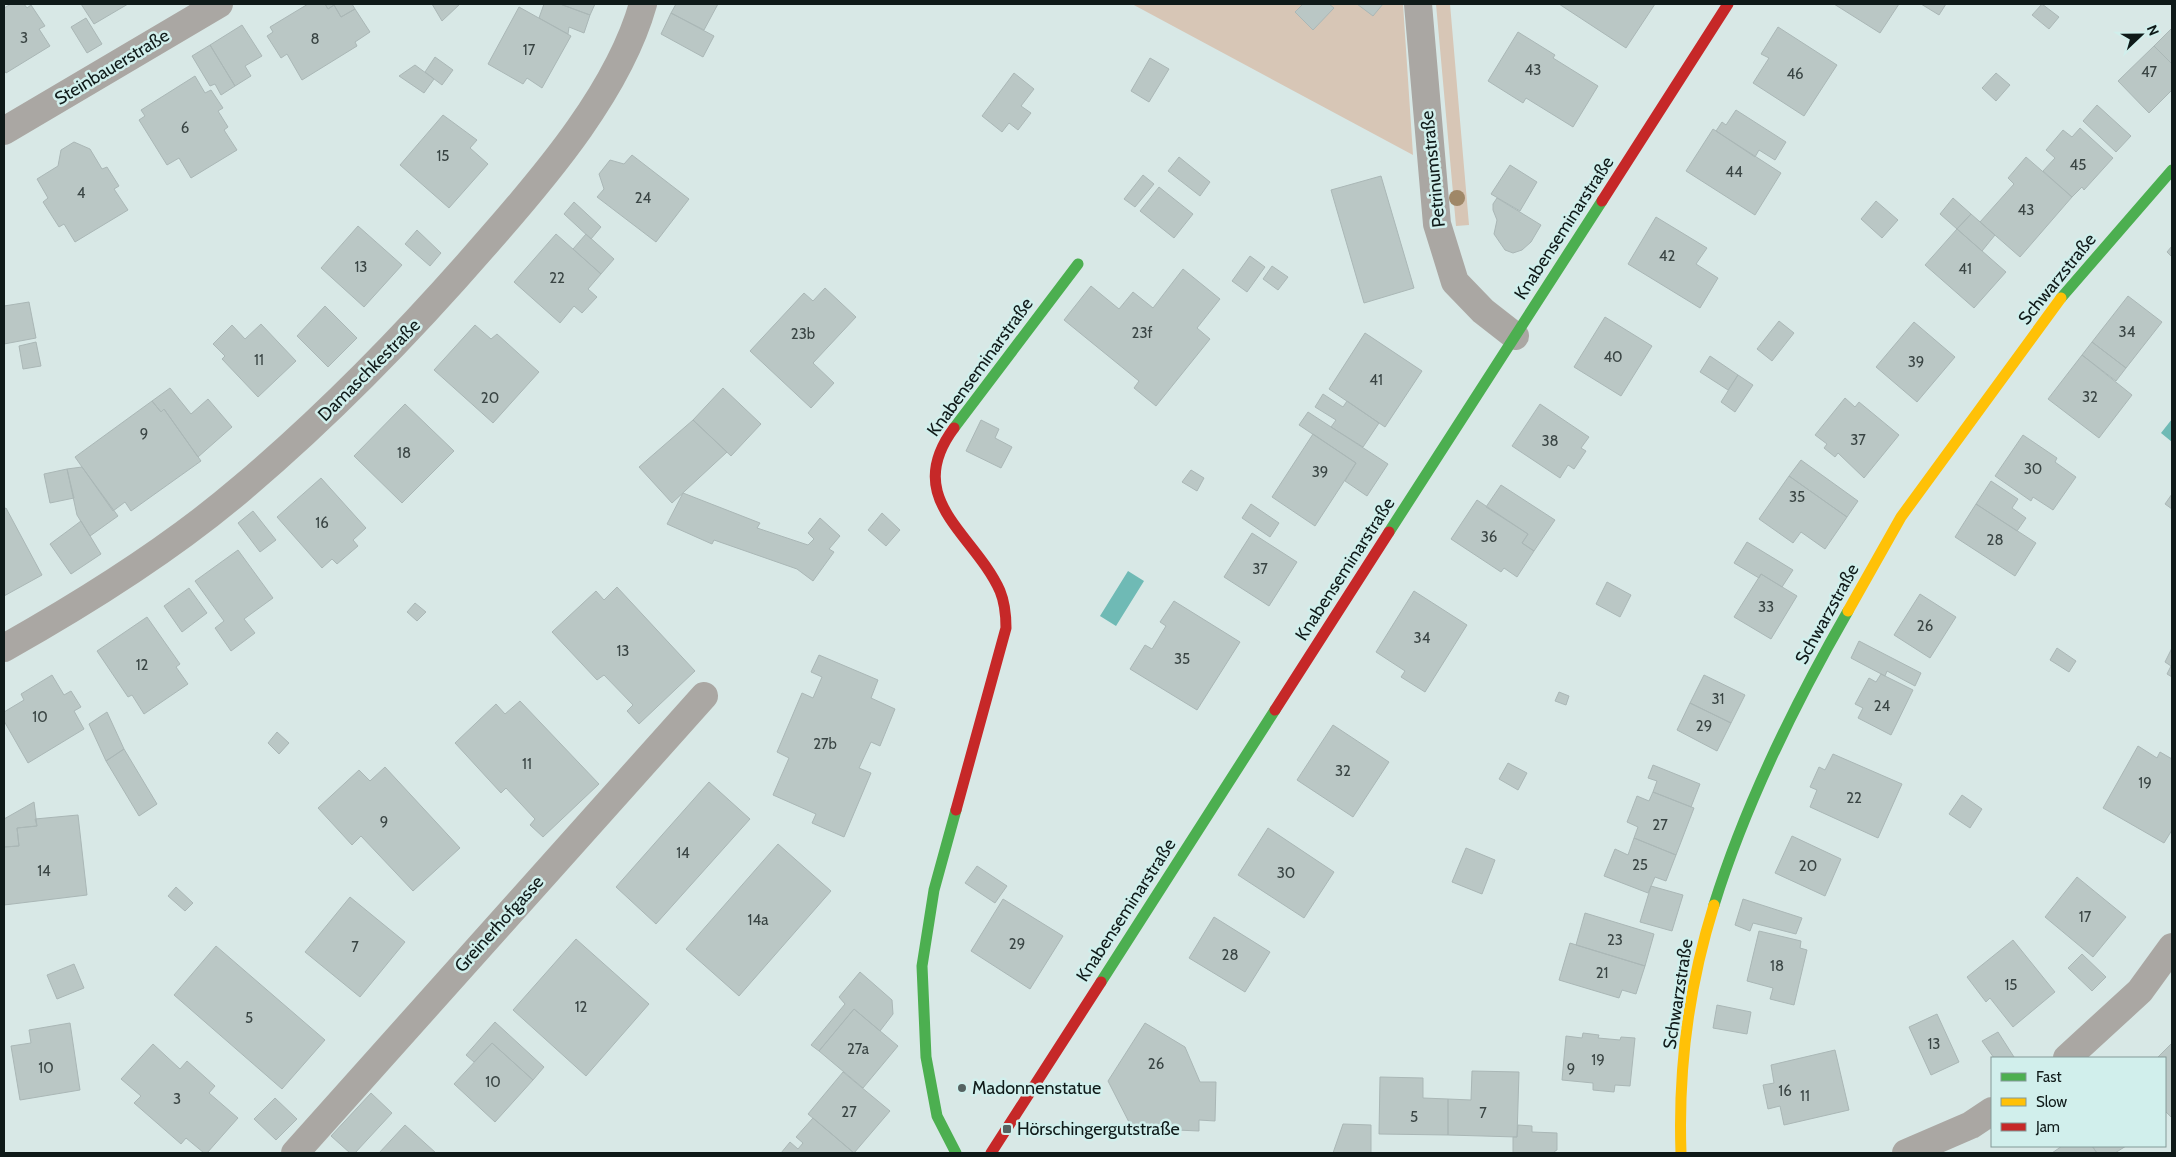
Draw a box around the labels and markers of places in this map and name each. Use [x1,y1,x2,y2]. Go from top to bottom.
place label: Madonnenstatue [972,1077,1101,1099]
marker: Madonnenstatue [956,1082,968,1094]
place label: Hörschingergutstraße [1017,1118,1180,1140]
marker: Hörschingergutstraße [1001,1123,1013,1135]

